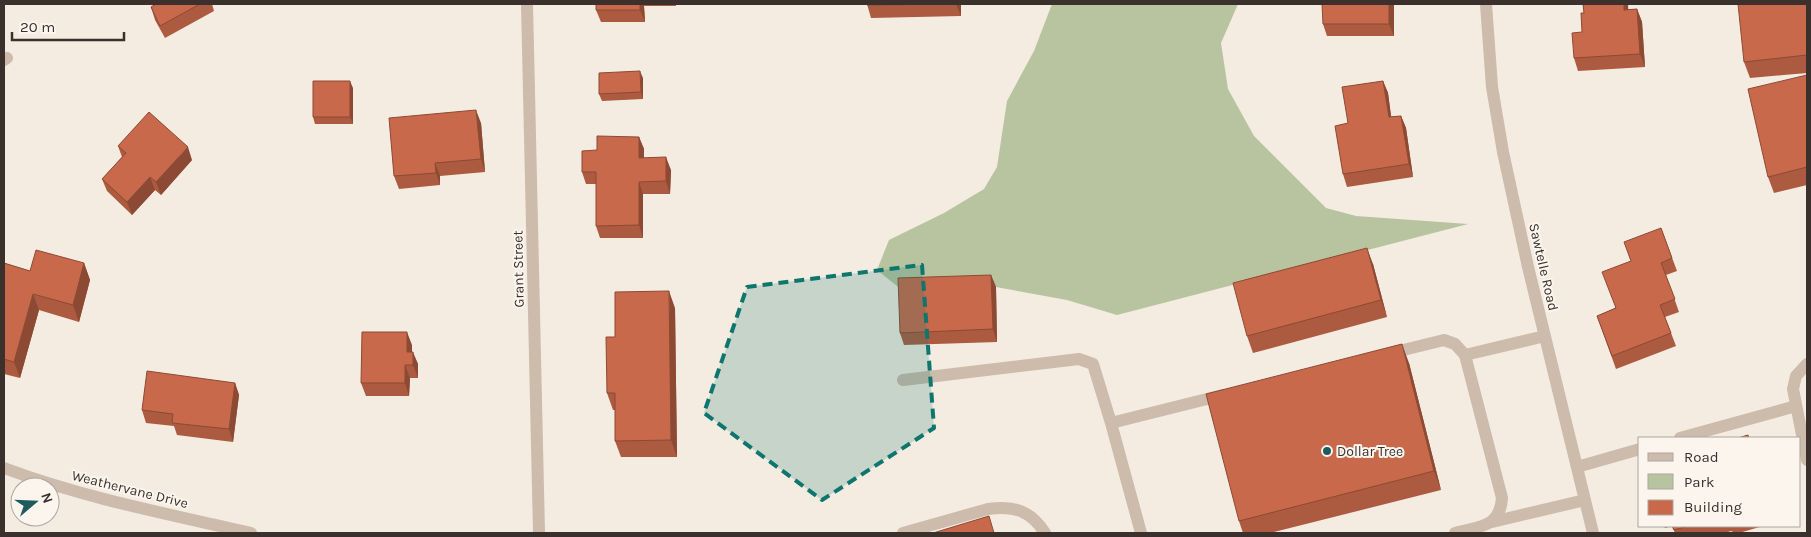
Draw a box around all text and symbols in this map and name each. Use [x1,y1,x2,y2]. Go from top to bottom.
scale bar [12,10,125,42]
text: 20 m [20,18,55,36]
street label: Sawtelle Road [1525,222,1562,313]
street label: Grant Street [509,230,528,308]
legend [1638,437,1801,527]
place label: Dollar Tree [1337,443,1403,460]
marker: Dollar Tree [1321,445,1333,457]
text: Road [1684,448,1719,466]
street label: Weathervane Drive [70,467,190,512]
text: Park [1684,473,1714,491]
north arrow [10,477,60,527]
text: N [37,490,56,505]
text: Building [1684,498,1742,516]

